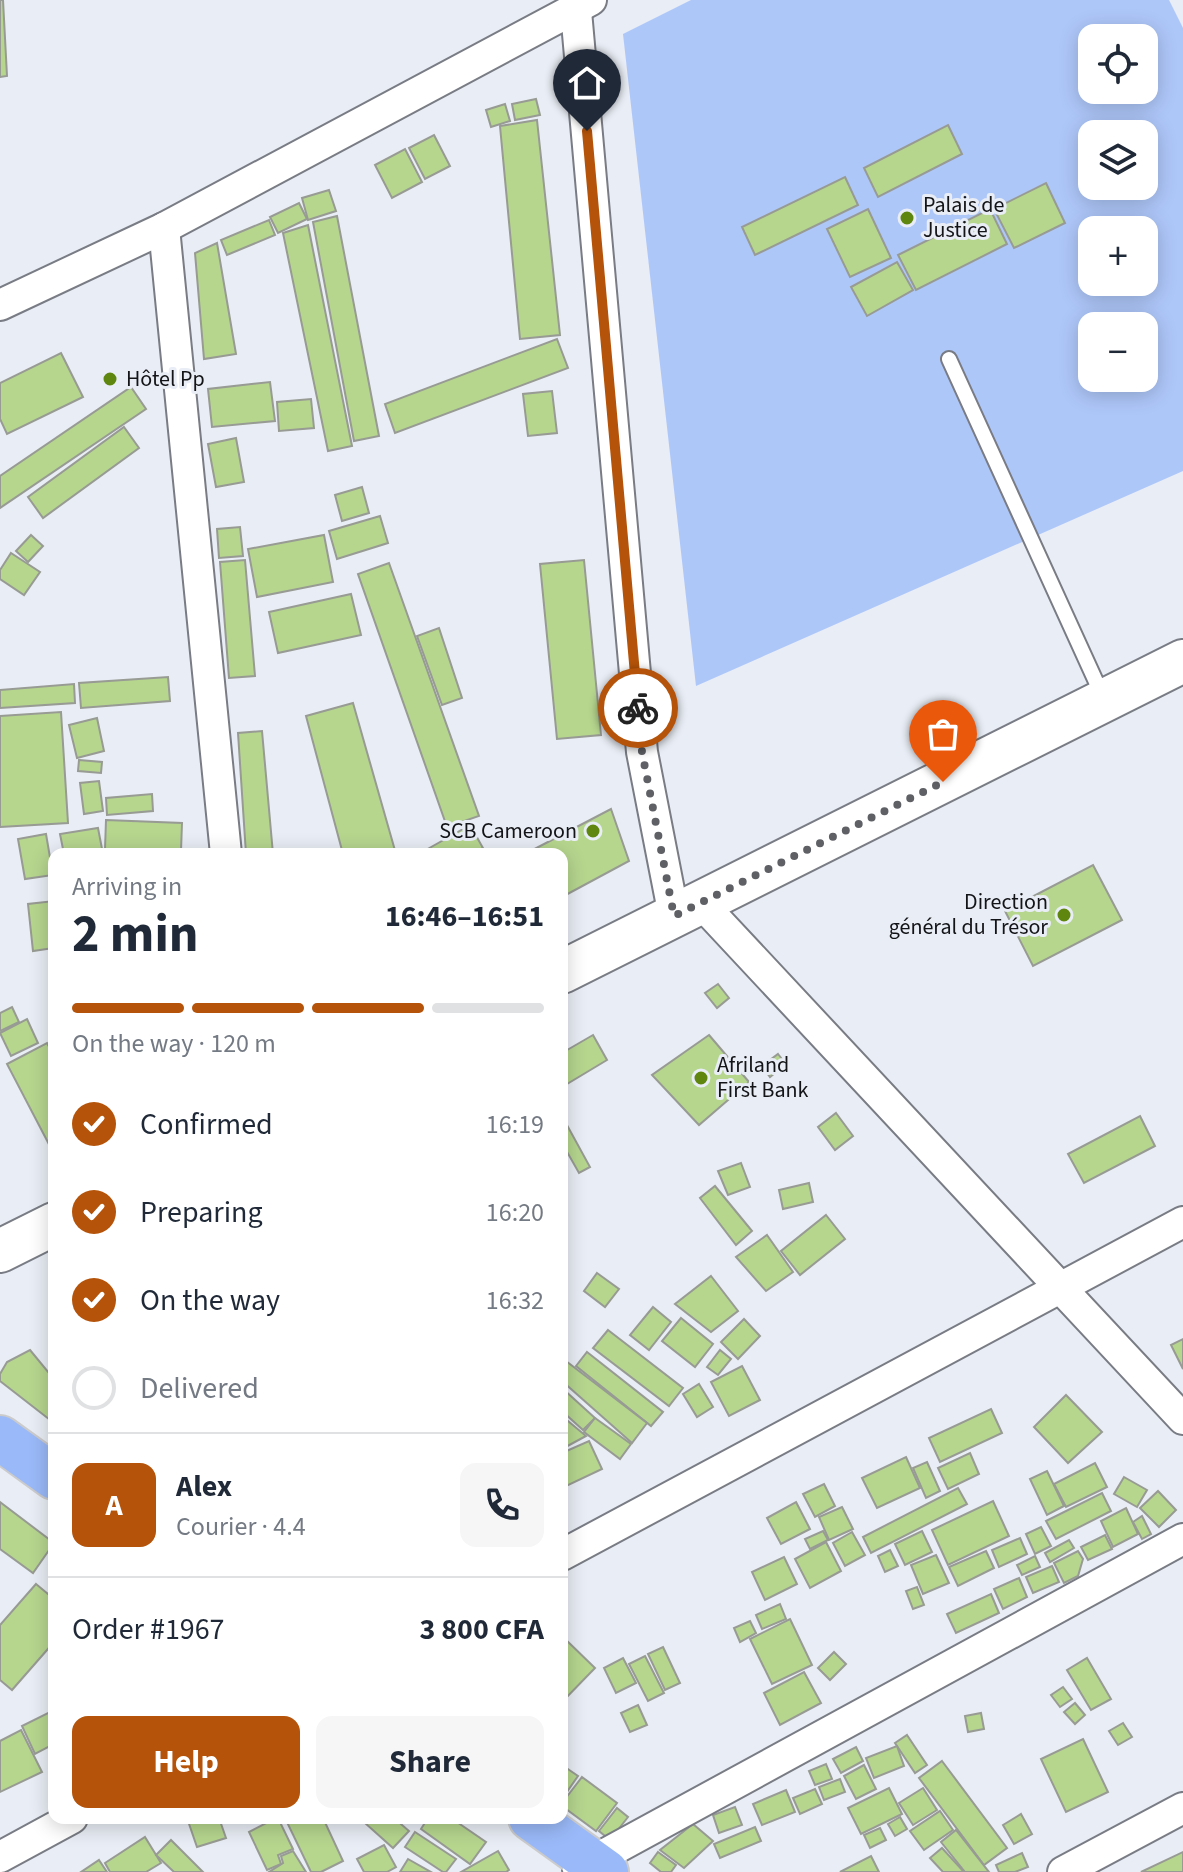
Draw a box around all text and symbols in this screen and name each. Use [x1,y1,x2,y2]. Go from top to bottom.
map controls [1078,24,1158,392]
button: locate [1078,24,1158,104]
pin [553,49,621,131]
icon: home [565,61,609,105]
button: layers [1078,120,1158,200]
place label: Palais de Justice [923,189,1005,246]
marker: Palais de Justice [898,209,916,227]
button: + [1078,216,1158,296]
button: − [1078,312,1158,392]
place label: Hôtel Pp [126,363,205,395]
marker: Hôtel Pp [101,370,119,388]
courier [598,668,678,748]
icon: bike [616,686,660,730]
pin [909,700,977,782]
icon: bag [921,712,965,756]
place label: SCB Cameroon [439,815,577,847]
marker: SCB Cameroon [584,822,602,840]
text: Arriving in [72,868,182,905]
place label: Direction général du Trésor [889,886,1048,943]
text: 16:46–16:51 [385,895,544,938]
text: 2 min [72,898,199,972]
marker: Direction général du Trésor [1055,906,1073,924]
text: On the way · 120 m [72,1025,276,1062]
place label: Afriland First Bank [717,1049,809,1106]
marker: Afriland First Bank [692,1069,710,1087]
icon: check [72,1102,116,1146]
text: Confirmed [140,1103,273,1146]
text: 16:19 [486,1106,544,1143]
icon: check [72,1190,116,1234]
text: Preparing [140,1191,263,1234]
text: 16:20 [486,1194,544,1231]
icon: check [72,1278,116,1322]
text: On the way [140,1279,280,1322]
text: 16:32 [486,1282,544,1319]
text: Delivered [140,1367,259,1410]
button: phone [460,1463,544,1547]
text: Alex [176,1465,232,1508]
text: A [105,1484,123,1527]
text: Courier · 4.4 [176,1508,306,1545]
text: Order #1967 [72,1608,225,1651]
text: 3 800 CFA [419,1608,544,1651]
button: Help [72,1716,300,1808]
button: Share [316,1716,544,1808]

